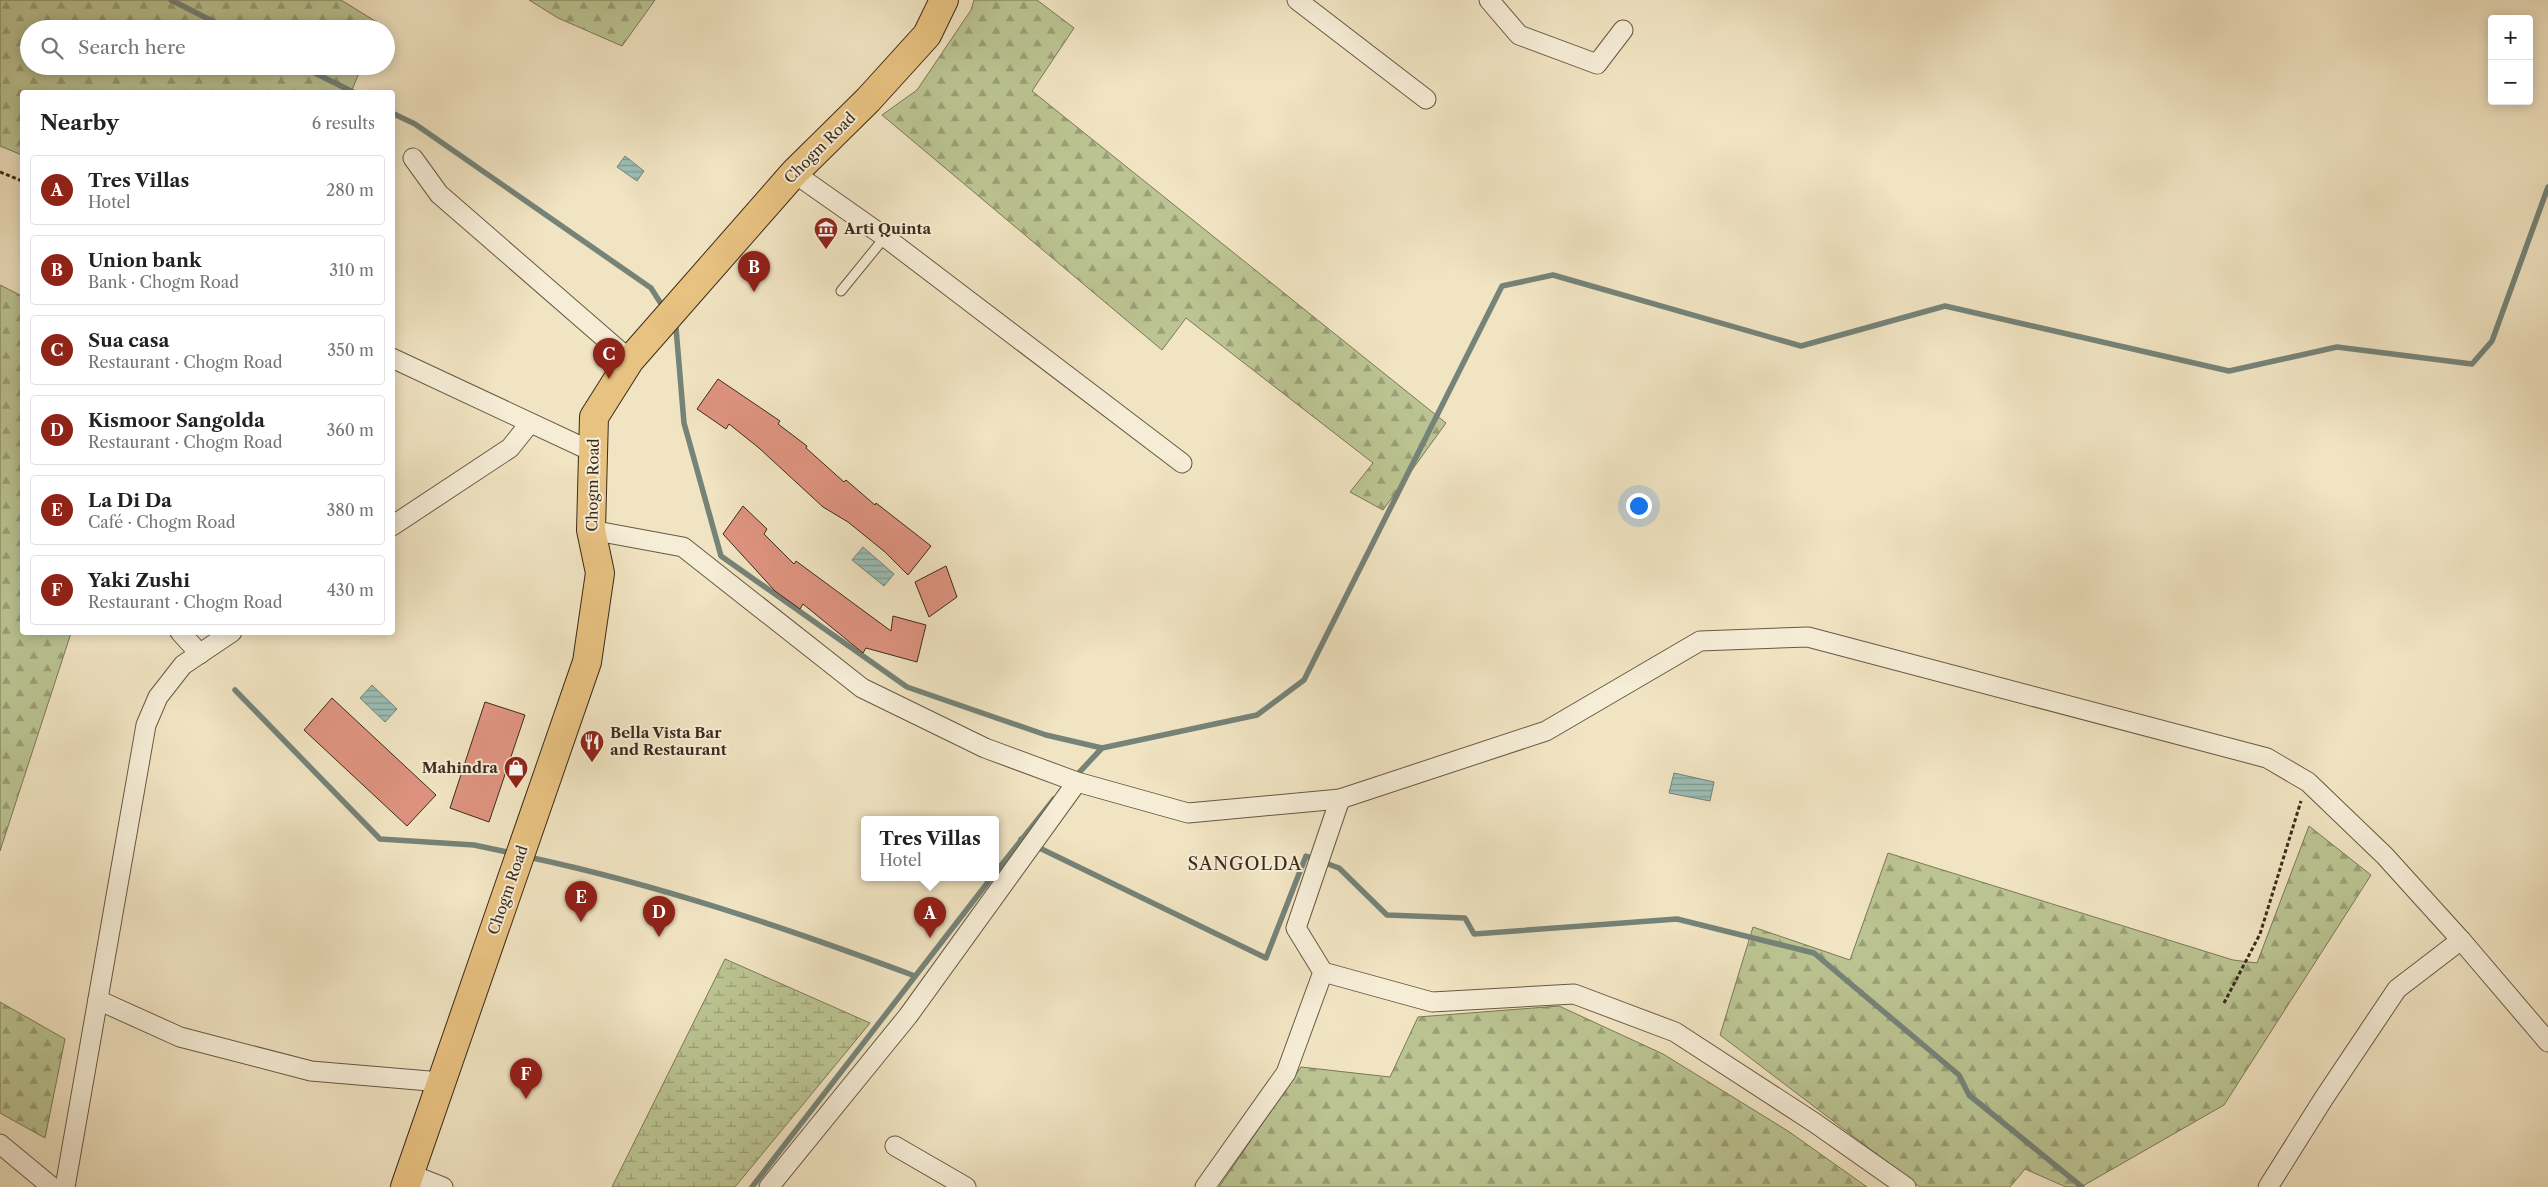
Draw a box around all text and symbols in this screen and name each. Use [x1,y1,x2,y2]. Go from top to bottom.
map controls [2488,15,2533,105]
button: + [2488,15,2533,60]
search box [20,20,395,75]
icon: search [38,34,66,62]
text: Search here [78,36,186,59]
button: − [2488,60,2533,105]
street label: Chogm Road [780,108,859,187]
text: Nearby [40,110,119,135]
text: 6 results [312,113,375,133]
text: Tres Villas [88,169,189,192]
text: A [51,180,63,200]
text: 280 m [326,180,374,200]
text: Hotel [88,192,131,212]
museum icon: Arti Quinta [813,216,839,250]
place label: Arti Quinta [843,219,932,238]
text: Union bank [88,249,202,272]
pin: B [738,251,770,292]
text: B [51,260,63,280]
text: 310 m [329,260,374,280]
text: Bank · Chogm Road [88,272,239,292]
text: Sua casa [88,329,170,352]
pin: C [593,338,625,379]
text: C [51,340,63,360]
text: 350 m [327,340,374,360]
text: Restaurant · Chogm Road [88,352,283,372]
text: Kismoor Sangolda [88,409,265,432]
text: D [50,420,64,440]
text: 360 m [327,420,374,440]
text: Restaurant · Chogm Road [88,432,283,452]
street label: Chogm Road [582,438,603,532]
text: La Di Da [88,489,172,512]
your location [1626,493,1652,519]
text: E [51,500,63,520]
text: 380 m [326,500,374,520]
text: Café · Chogm Road [88,512,236,532]
text: Yaki Zushi [88,569,190,592]
text: F [52,580,62,600]
text: 430 m [327,580,374,600]
text: Restaurant · Chogm Road [88,592,283,612]
place label: Bella Vista Bar and Restaurant [610,723,727,759]
restaurant icon: Bella Vista Bar and Restaurant [579,729,605,763]
shop icon: Mahindra [503,755,529,789]
place label: Mahindra [422,758,498,777]
popup [861,816,999,881]
text: Tres Villas [879,827,981,850]
street label: Chogm Road [483,843,532,937]
text: Hotel [879,850,922,870]
district label: SANGOLDA [1188,853,1302,875]
pin: E [565,881,597,922]
pin: D [643,896,675,937]
pin: A [914,897,946,938]
pin: F [510,1058,542,1099]

